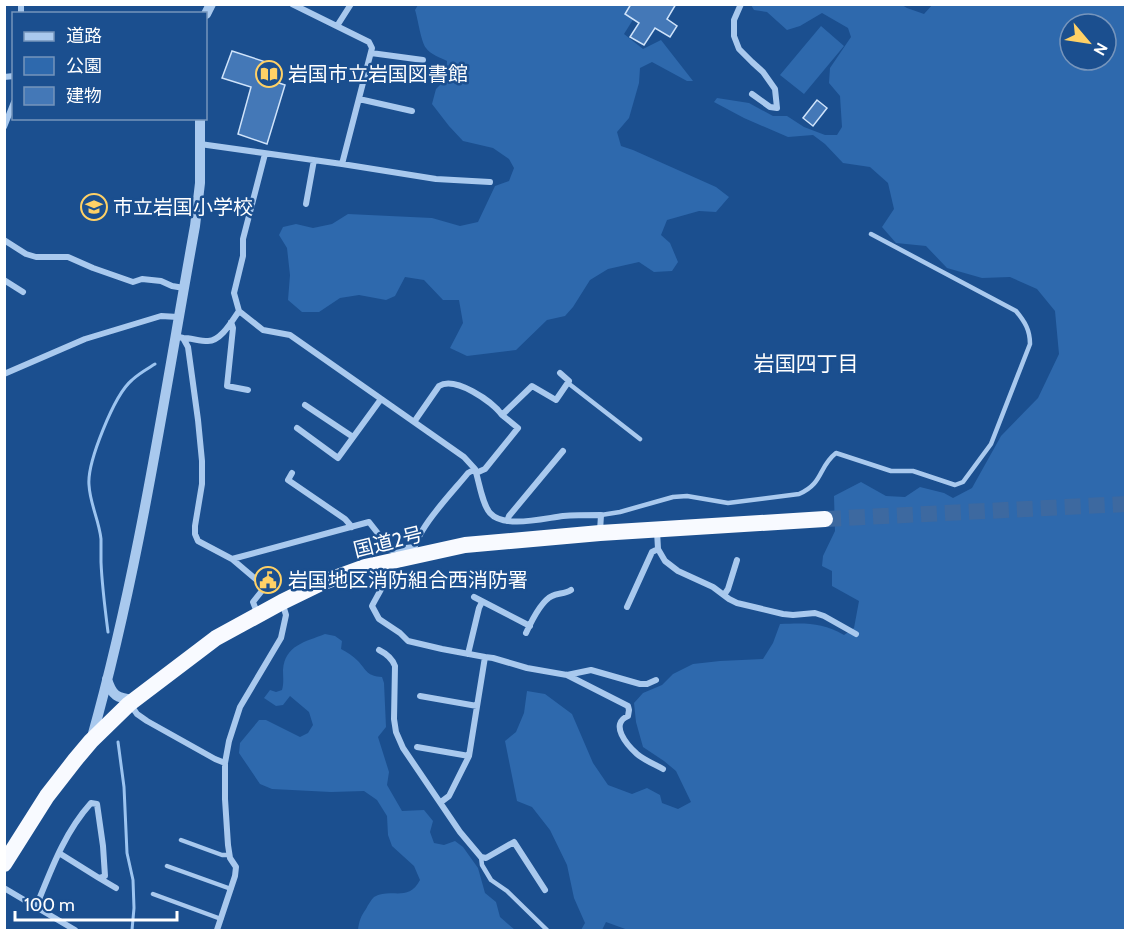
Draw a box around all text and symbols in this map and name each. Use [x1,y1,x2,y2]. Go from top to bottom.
legend [12,12,207,120]
north arrow [1058,12,1118,72]
text: 道路 [66,25,102,47]
text: N [1090,39,1112,59]
text: 公園 [66,55,102,77]
library icon: 岩国市立岩国図書館 [254,59,284,89]
place label: 岩国市立岩国図書館 [288,62,468,86]
text: 建物 [66,85,102,107]
school or university icon: 市立岩国小学校 [79,192,109,222]
place label: 市立岩国小学校 [113,195,253,219]
district label: 岩国四丁目 [754,351,859,376]
street label: 国道2号 [351,522,425,562]
public building icon: 岩国地区消防組合西消防署 [253,565,283,595]
place label: 岩国地区消防組合西消防署 [288,568,528,592]
scale bar [15,884,177,922]
text: 100 m [24,894,75,916]

